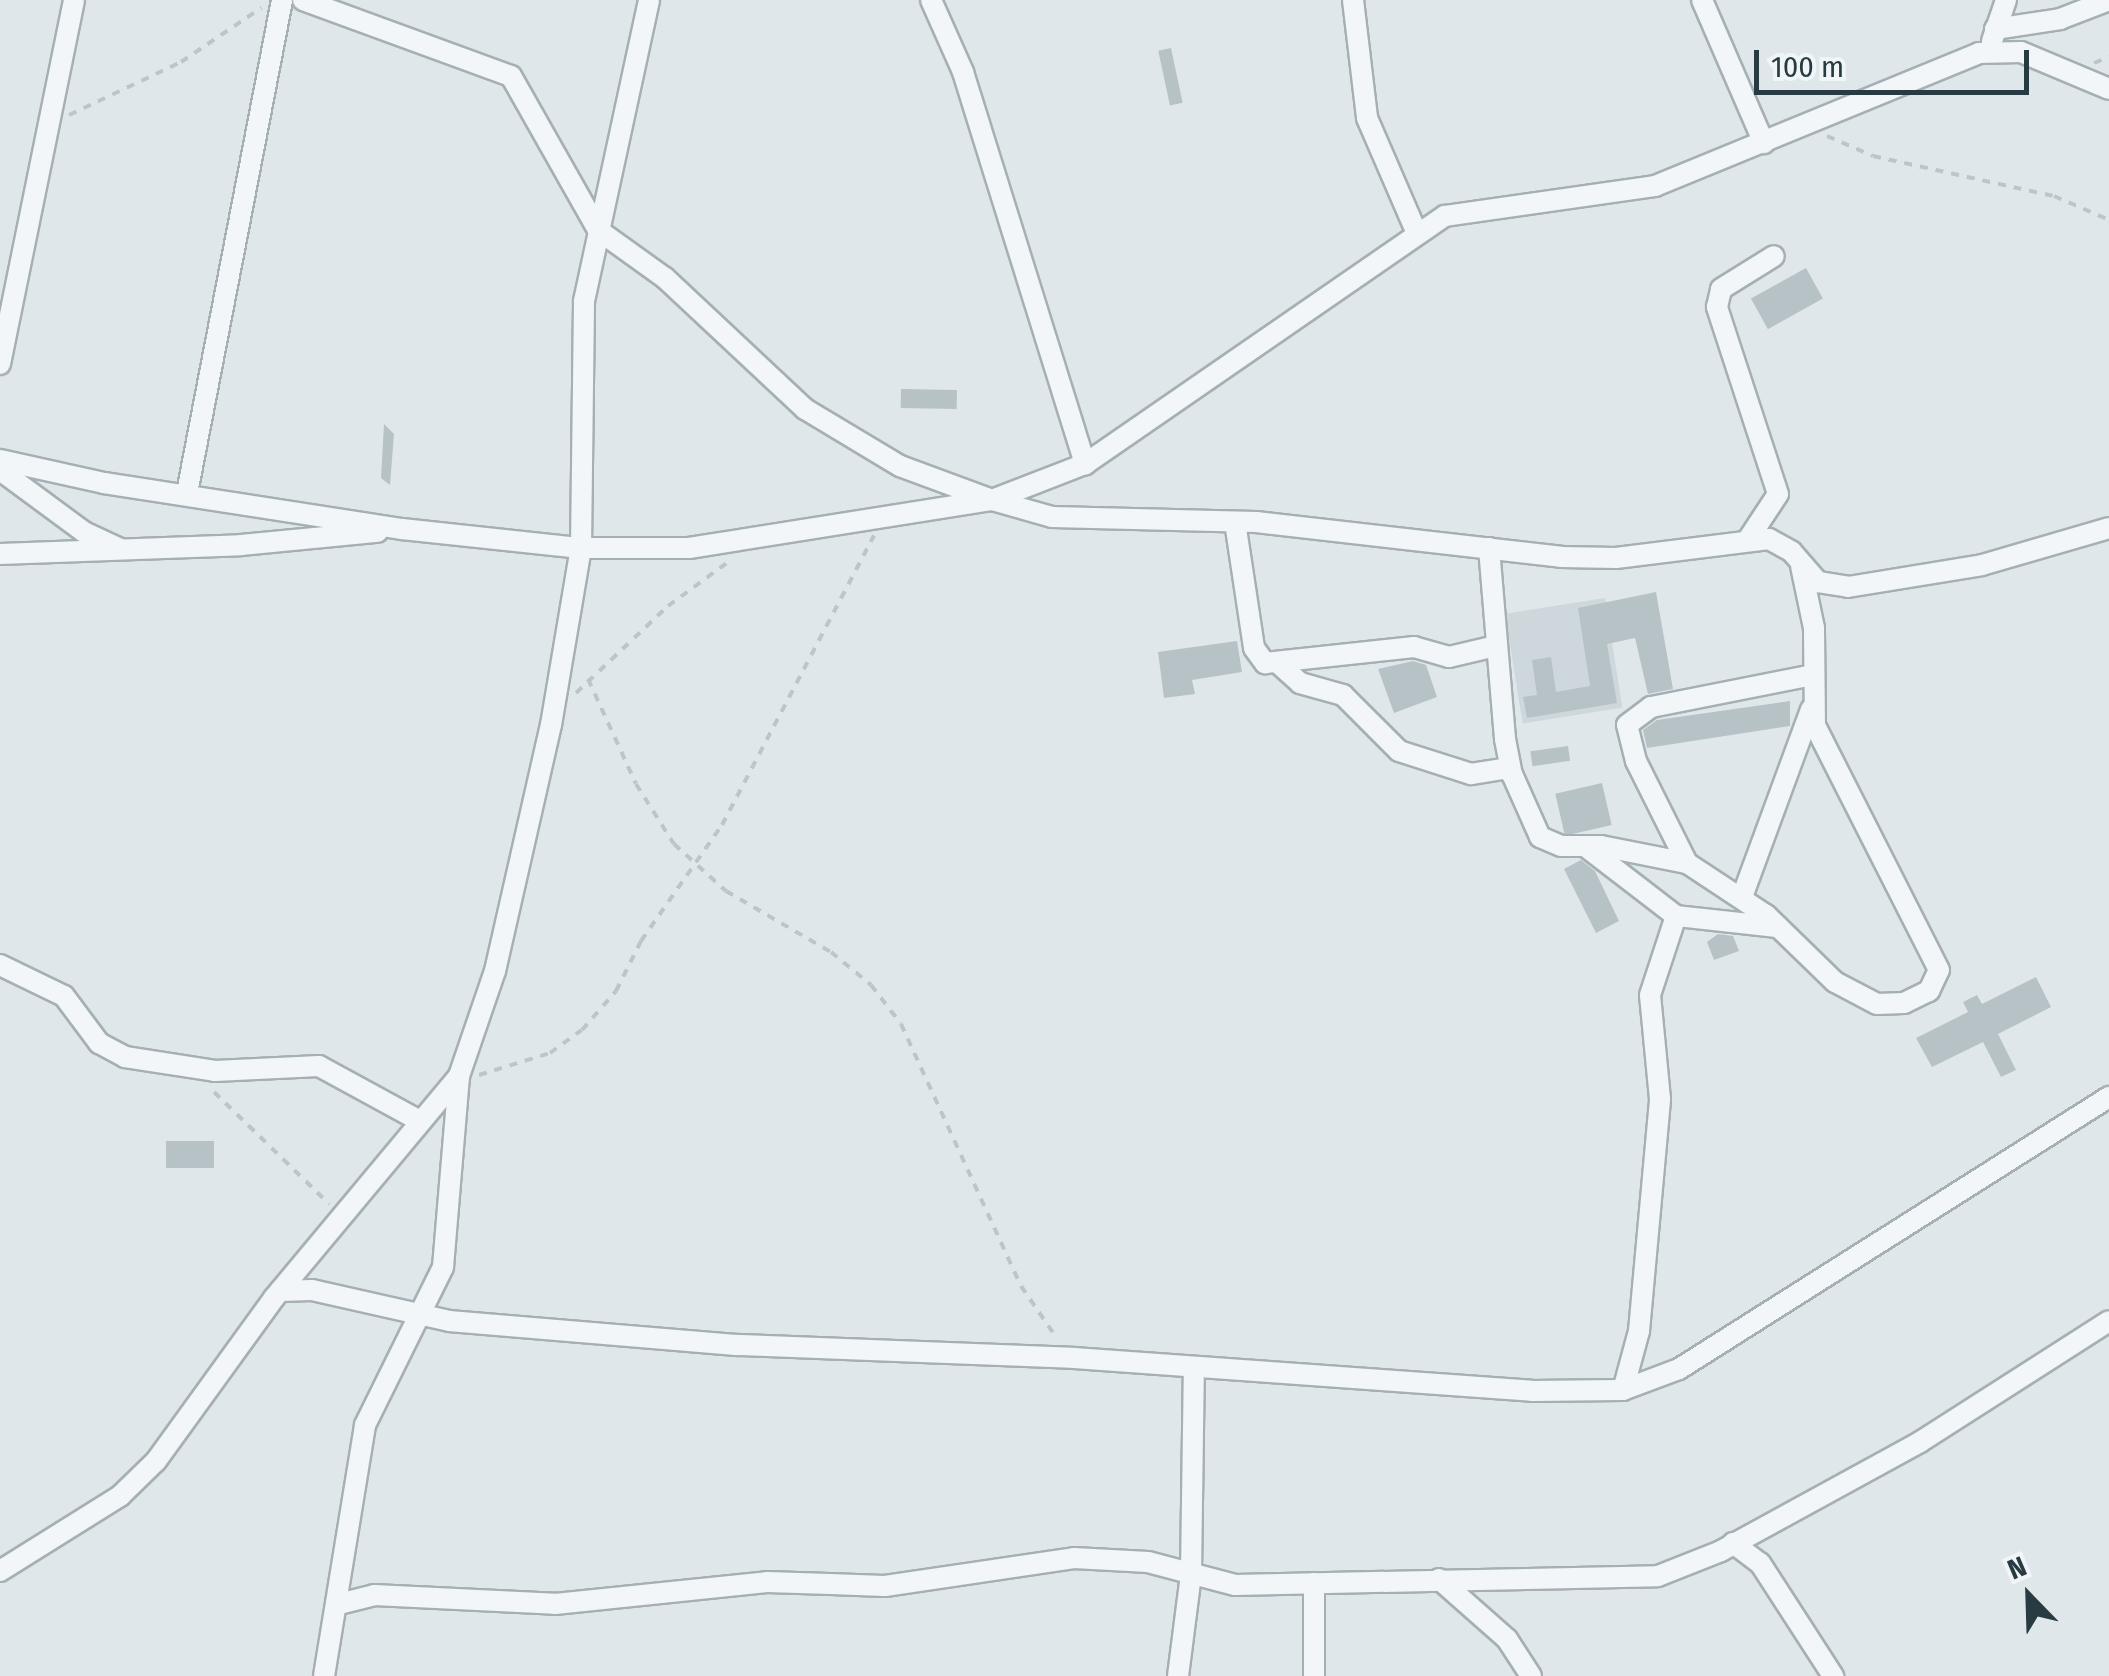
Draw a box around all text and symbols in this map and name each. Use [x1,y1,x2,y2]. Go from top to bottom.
scale bar [1759,30,2034,92]
text: 100 m [1771,49,1844,85]
north arrow [1979,1546,2079,1646]
text: N [2003,1549,2031,1586]

